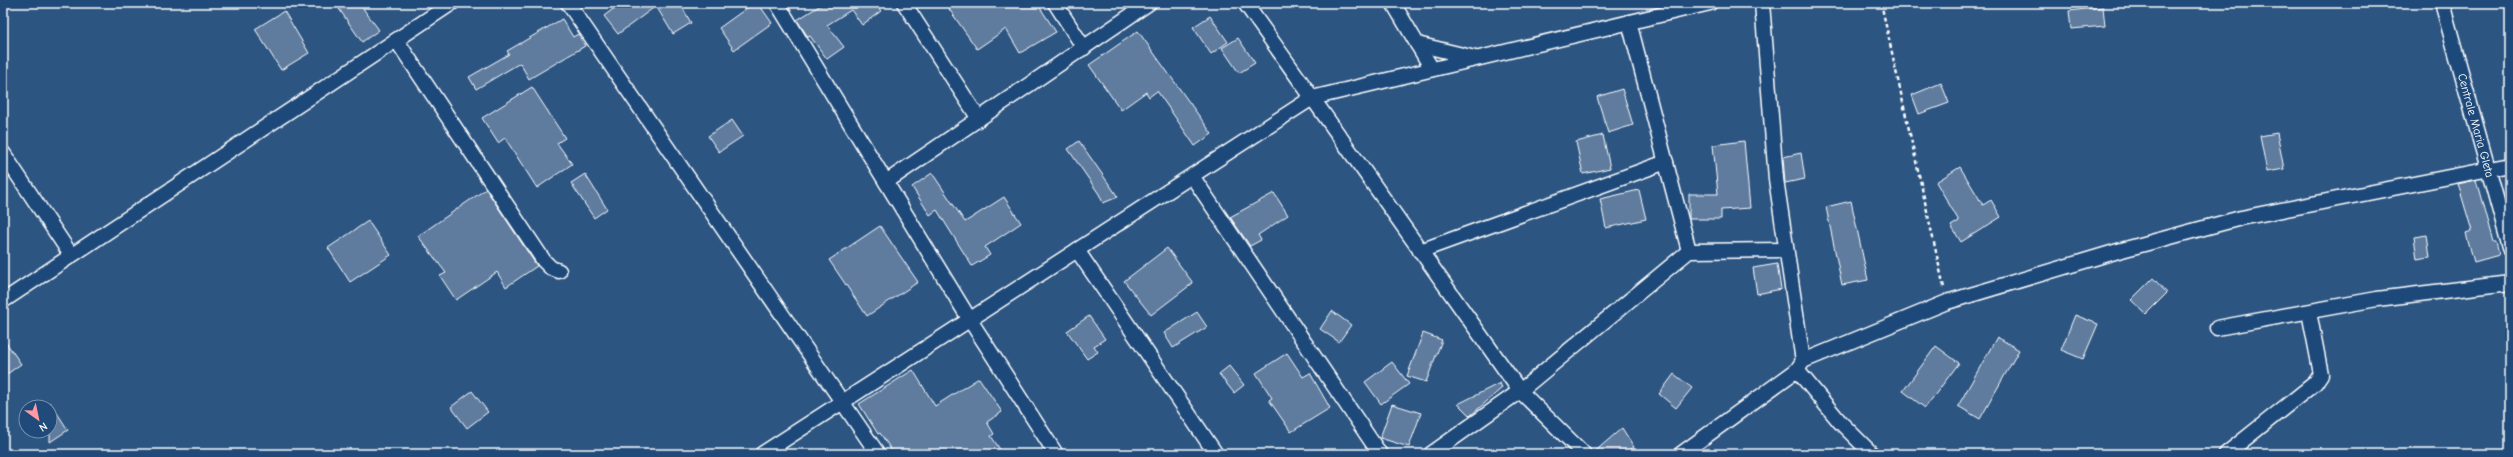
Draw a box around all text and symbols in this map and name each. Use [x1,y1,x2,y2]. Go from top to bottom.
street label: Centrale Maria Gleta [2455,72,2497,179]
north arrow [18,399,58,439]
text: N [37,420,50,434]

